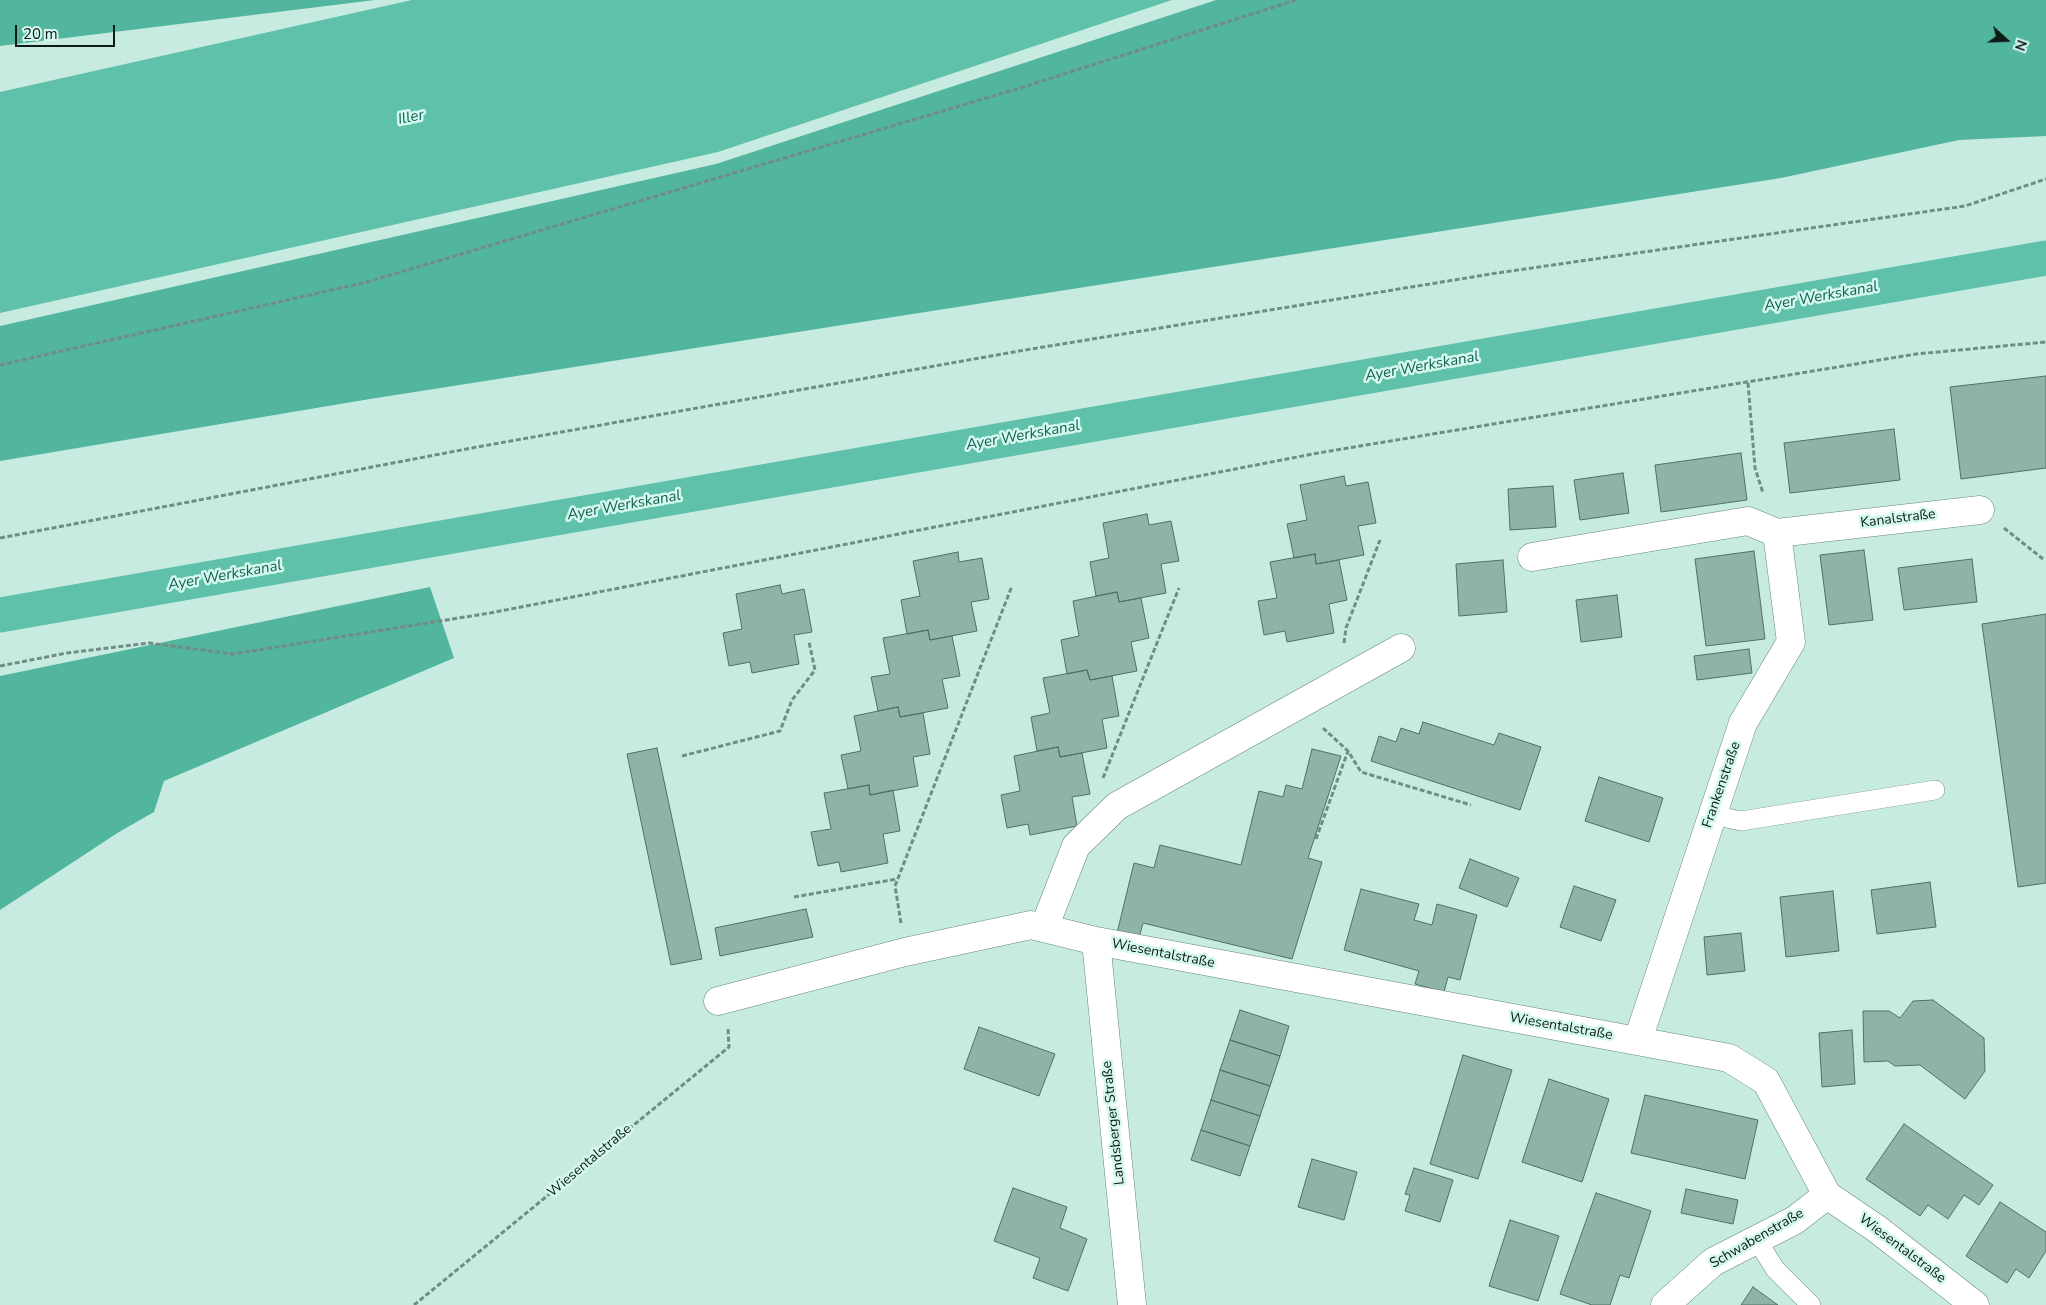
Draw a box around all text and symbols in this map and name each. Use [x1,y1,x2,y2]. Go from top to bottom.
scale bar [18,15,118,47]
north arrow [1981,15,2031,65]
text: 20 m [23,24,58,44]
text: N [2010,37,2031,53]
water label: Iller [397,107,425,129]
water label: Ayer Werkskanal [1763,278,1879,316]
water label: Ayer Werkskanal [1364,348,1480,386]
water label: Ayer Werkskanal [965,417,1081,455]
water label: Ayer Werkskanal [566,487,682,525]
street label: Kanalstraße [1859,506,1937,532]
water label: Ayer Werkskanal [167,557,283,595]
street label: Frankenstraße [1699,740,1745,830]
street label: Wiesentalstraße [1110,936,1216,972]
street label: Wiesentalstraße [1508,1010,1614,1044]
street label: Landsberger Straße [1099,1060,1129,1186]
street label: Wiesentalstraße [545,1121,635,1201]
street label: Schwabenstraße [1707,1205,1807,1273]
street label: Wiesentalstraße [1855,1211,1949,1287]

